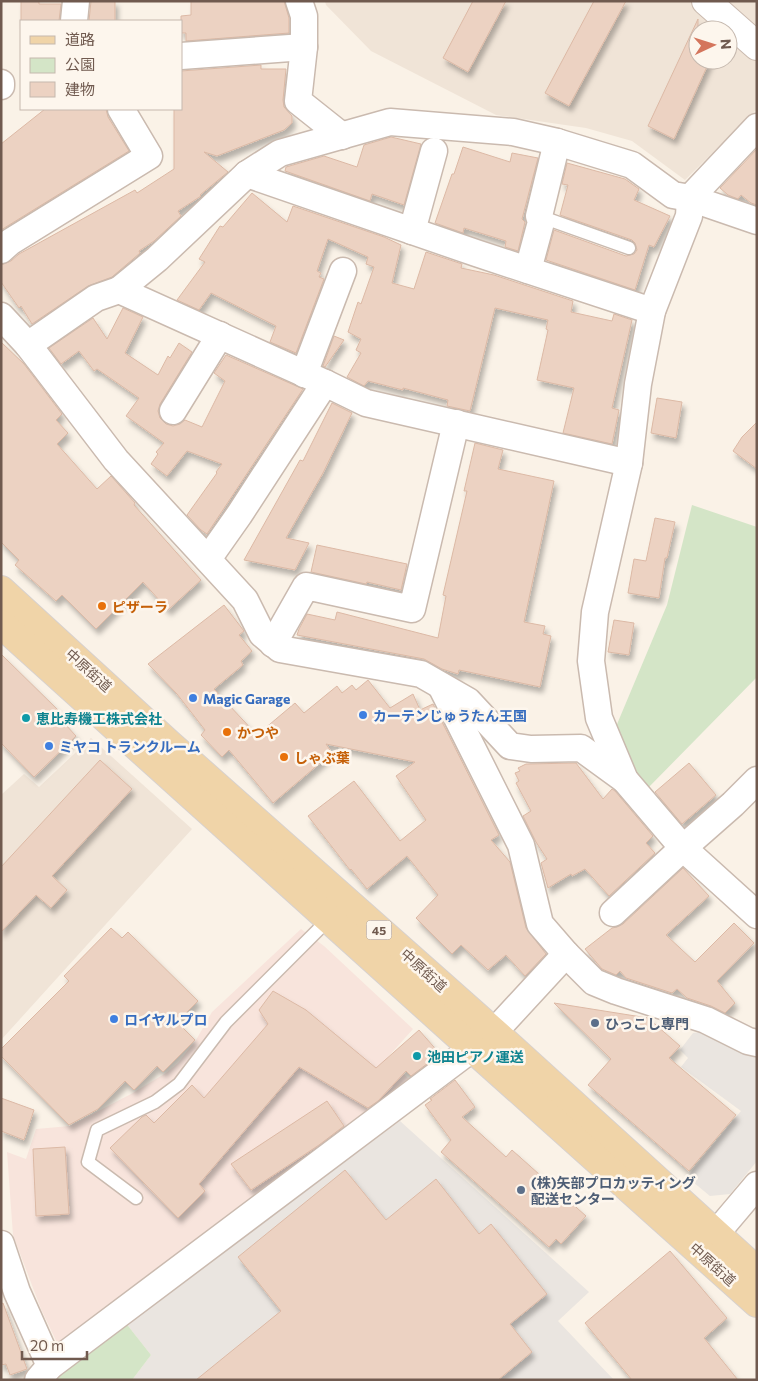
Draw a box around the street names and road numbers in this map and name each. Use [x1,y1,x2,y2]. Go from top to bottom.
street label: 中原街道 [63,645,115,695]
road number: 45 [366,920,392,940]
street label: 中原街道 [398,945,450,995]
street label: 中原街道 [687,1239,739,1289]

